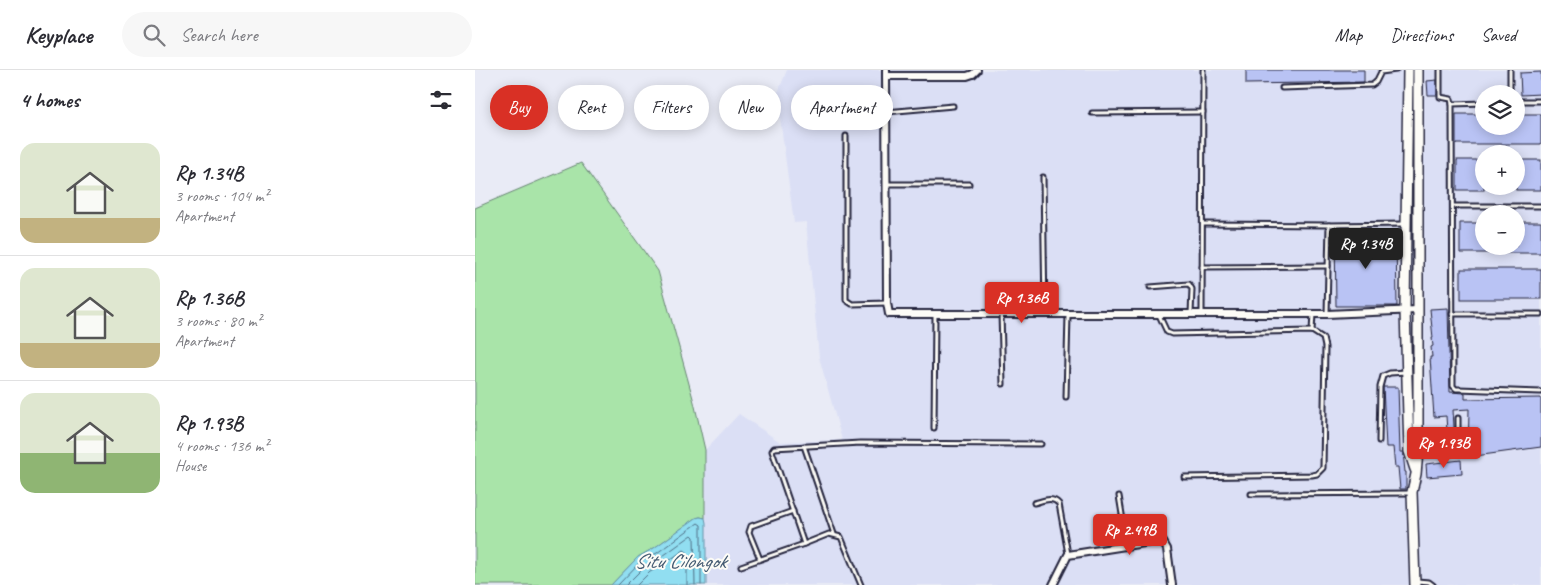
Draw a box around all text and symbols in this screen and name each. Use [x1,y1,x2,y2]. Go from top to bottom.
search box [122,12,472,57]
text: Keyplace [25,20,92,50]
icon: search [140,21,168,49]
text: Search here [180,23,258,47]
text: Map [1335,24,1362,46]
text: Directions [1390,24,1453,46]
text: Saved [1481,24,1516,46]
chip: Buy [490,85,548,130]
chip: Rent [558,85,624,130]
chip: Filters [634,85,709,130]
chip: New [719,85,781,130]
chip: Apartment [791,85,893,130]
map controls [1475,85,1525,255]
button: layers [1475,85,1525,135]
icon: filters [427,86,455,114]
text: 4 homes [20,87,79,113]
button: + [1475,145,1525,195]
text: Rp 1.34B [175,160,243,186]
icon: home [60,163,120,223]
text: 3 rooms · 104 m² [175,186,269,206]
button: − [1475,205,1525,255]
text: Apartment [175,206,234,226]
pin: Rp 1.34B [1314,228,1418,270]
text: Rp 1.34B [1340,234,1392,254]
pin: Rp 1.36B [970,282,1074,324]
text: Rp 1.36B [175,285,244,311]
icon: home [60,288,120,348]
text: Rp 1.36B [996,288,1048,308]
text: 3 rooms · 80 m² [175,311,261,331]
text: Apartment [175,331,234,351]
text: Rp 1.93B [175,410,243,436]
icon: home [60,413,120,473]
pin: Rp 1.93B [1392,426,1496,469]
text: Rp 1.93B [1418,433,1470,453]
text: 4 rooms · 136 m² [175,436,269,456]
text: House [175,456,206,476]
pin: Rp 2.49B [1078,514,1182,556]
text: Rp 2.49B [1104,520,1156,540]
water label: Situ Cilongok [634,548,729,574]

